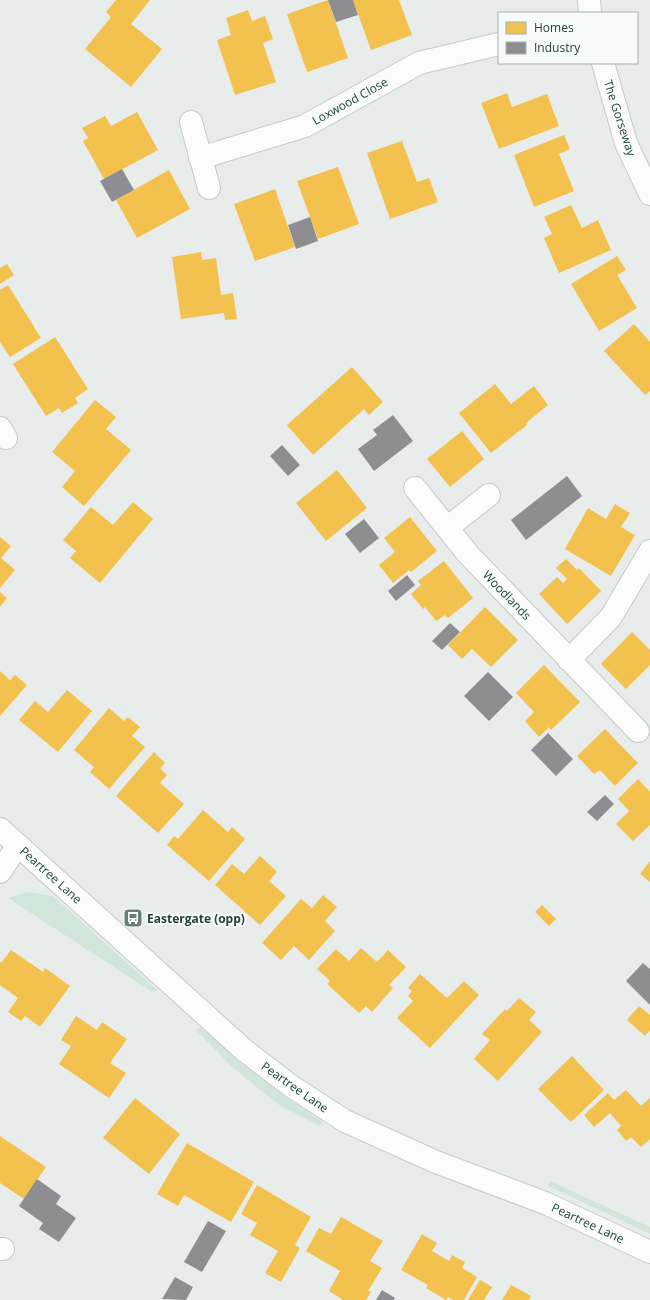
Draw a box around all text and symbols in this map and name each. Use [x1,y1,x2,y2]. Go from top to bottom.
legend [498,12,638,64]
text: Homes [534,19,574,36]
text: Industry [534,39,581,56]
street label: Loxwood Close [309,73,391,129]
street label: The Gorseway [600,78,641,159]
street label: Woodlands [479,566,535,624]
street label: Peartree Lane [16,842,86,908]
bus stop icon: Eastergate (opp) [122,907,144,929]
place label: Eastergate (opp) [147,910,245,927]
street label: Peartree Lane [258,1058,332,1117]
street label: Peartree Lane [549,1199,627,1247]

